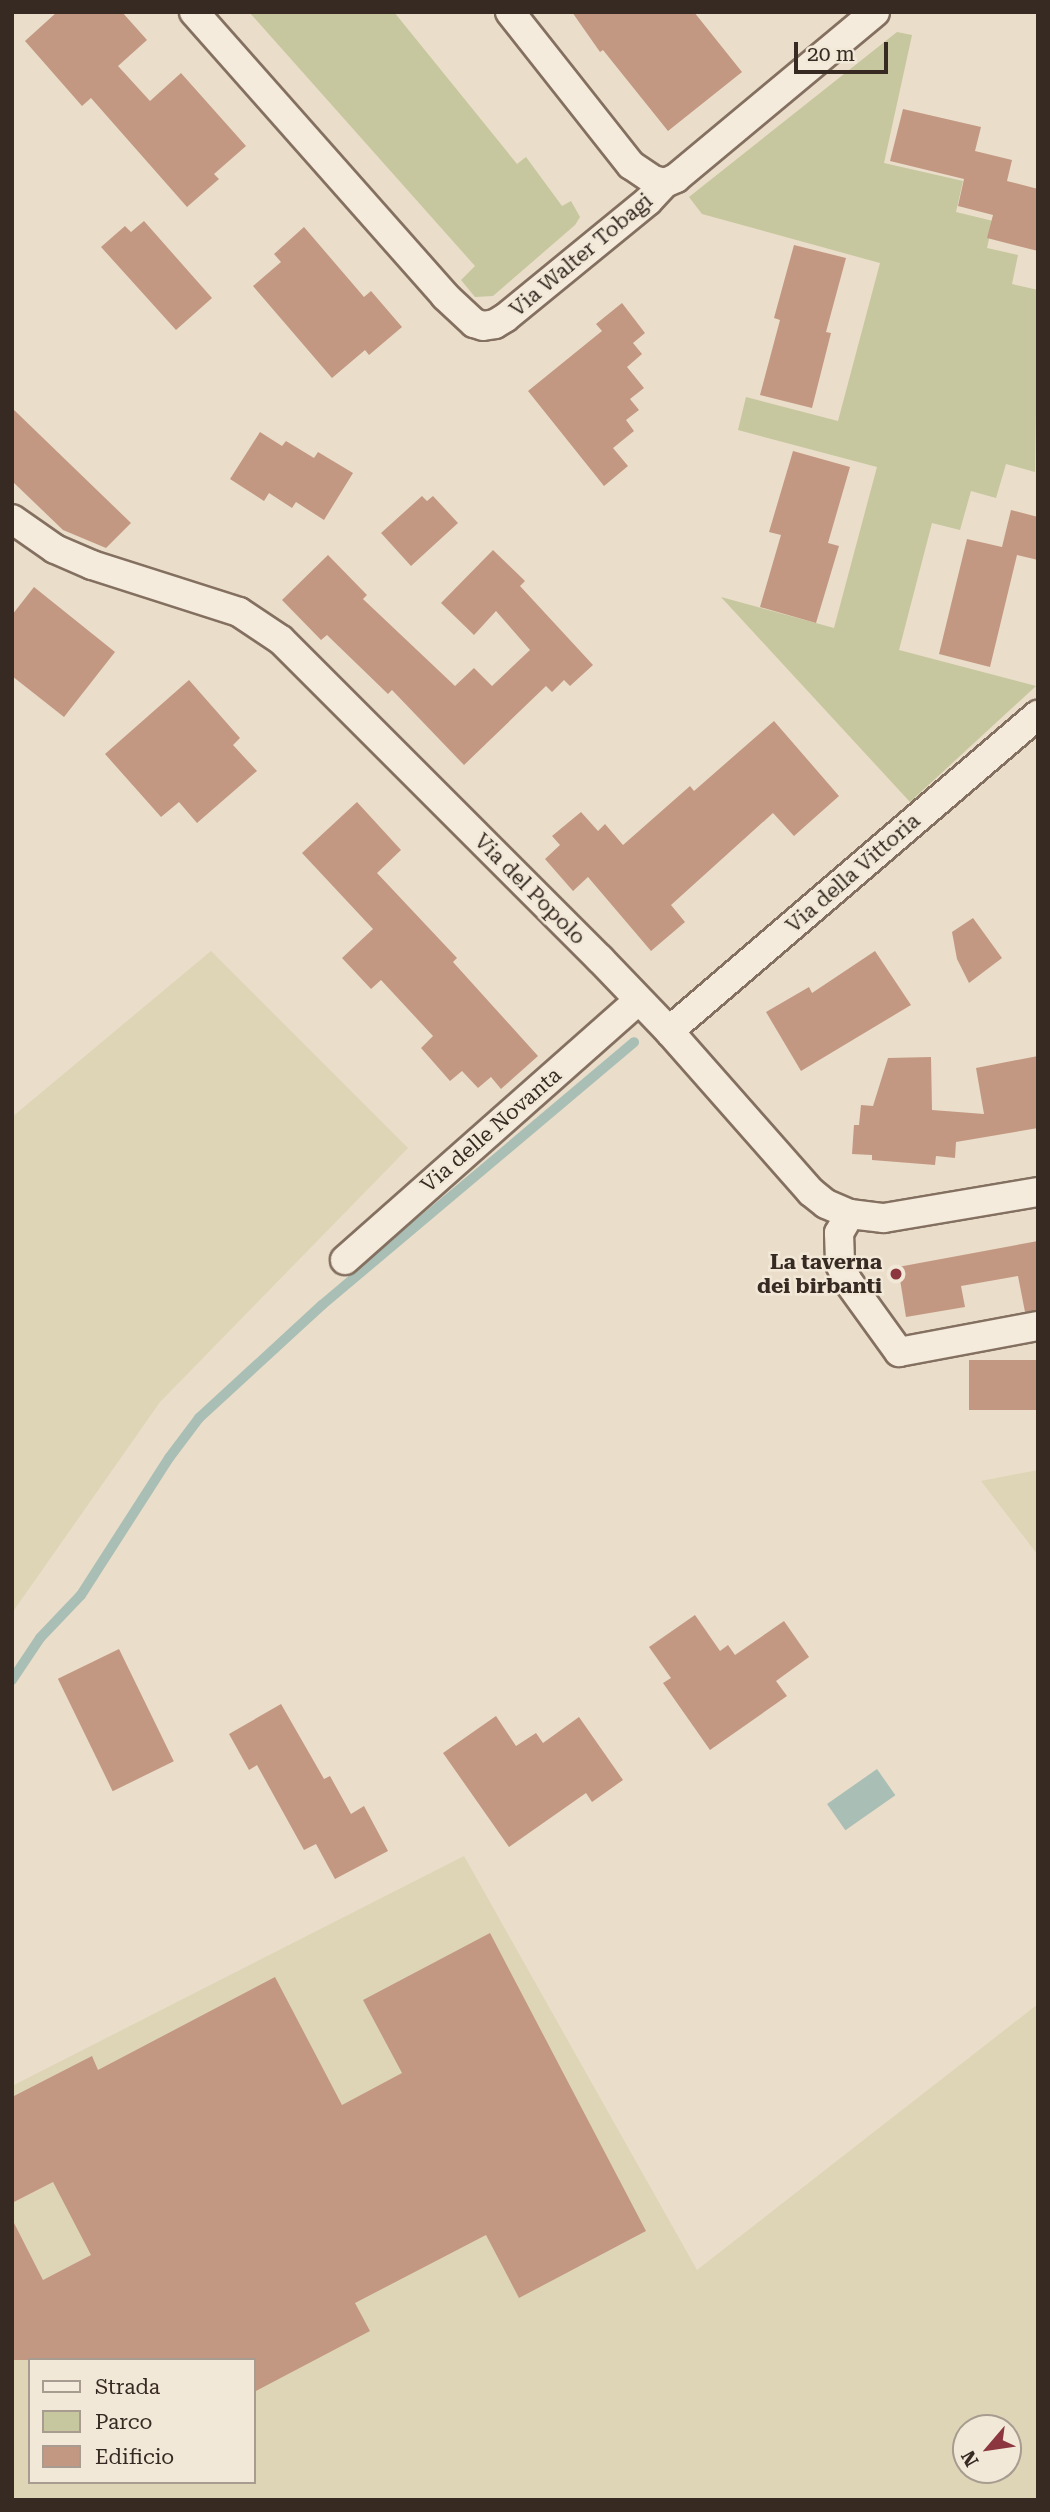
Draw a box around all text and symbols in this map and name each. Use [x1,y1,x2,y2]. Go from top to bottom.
scale bar [798,28,892,72]
text: 20 m [807,42,855,66]
street label: Via Walter Tobagi [505,188,657,322]
street label: Via della Vittoria [781,808,925,938]
street label: Via del Popolo [469,828,591,950]
street label: Via delle Novanta [416,1062,566,1198]
place label: La taverna dei birbanti [757,1249,882,1299]
marker: La taverna dei birbanti [888,1266,904,1282]
legend [28,2358,256,2484]
text: Strada [95,2375,160,2399]
text: Parco [95,2410,152,2434]
north arrow [952,2414,1022,2484]
text: Edificio [95,2445,174,2469]
text: N [956,2446,984,2470]

